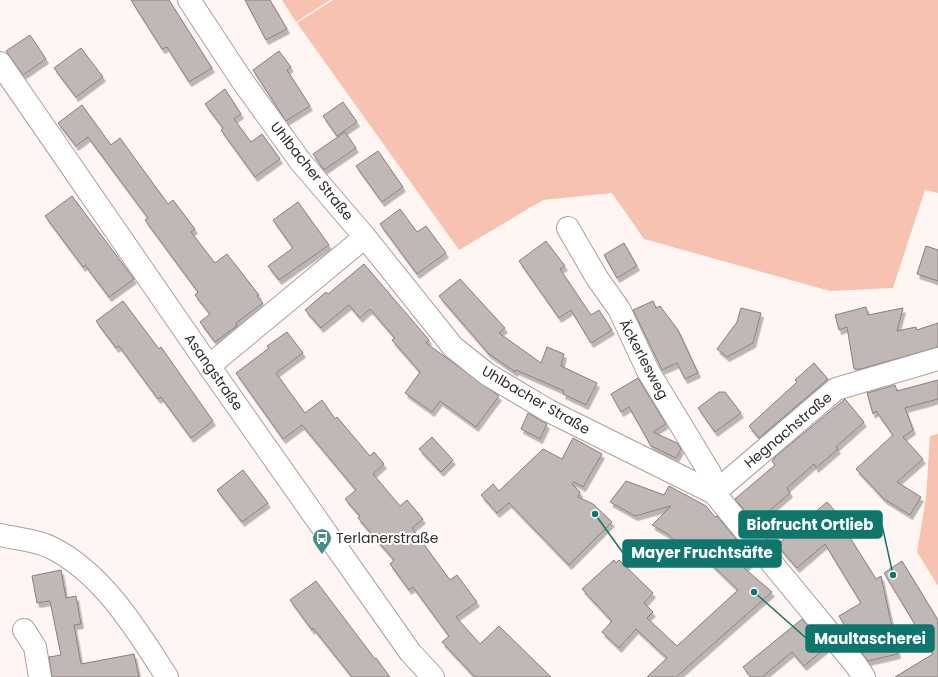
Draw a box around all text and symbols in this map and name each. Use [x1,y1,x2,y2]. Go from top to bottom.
street label: Uhlbacher Straße [266,117,358,225]
street label: Äckerlesweg [614,315,674,403]
street label: Asangstraße [180,329,248,415]
street label: Uhlbacher Straße [478,361,594,439]
street label: Hegnachstraße [740,387,836,473]
callout: Biofrucht Ortlieb [739,511,882,538]
text: Biofrucht Ortlieb [747,514,873,535]
bus stop icon: Terlanerstraße [311,527,333,555]
place label: Terlanerstraße [336,528,439,548]
callout: Mayer Fruchtsäfte [623,540,781,567]
text: Mayer Fruchtsäfte [631,542,773,563]
callout: Maultascherei [806,625,934,652]
text: Maultascherei [814,628,926,649]

